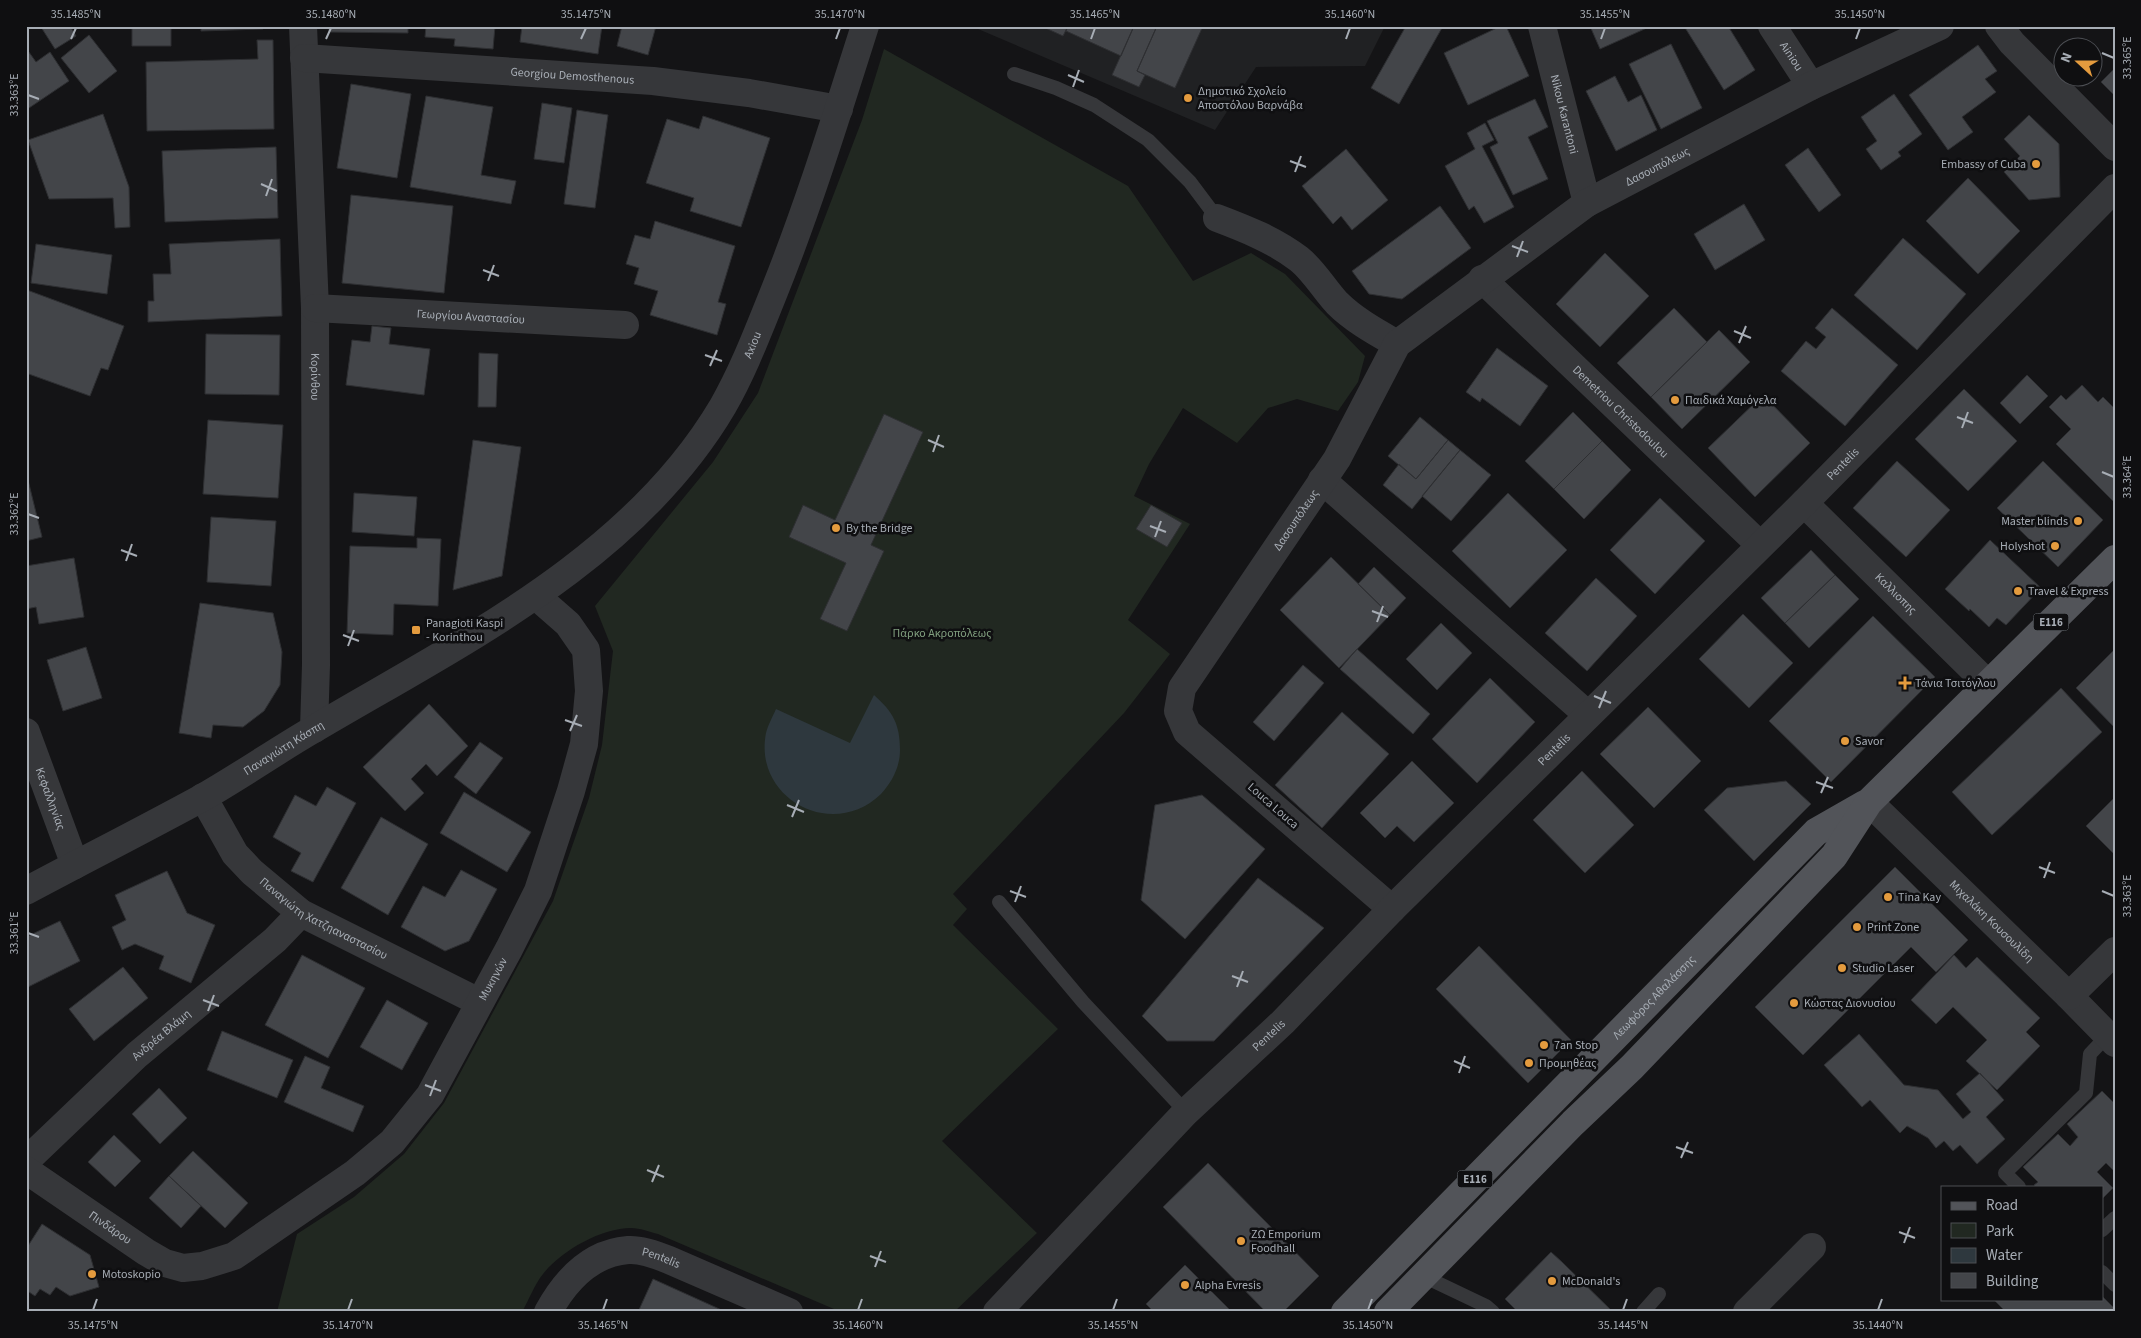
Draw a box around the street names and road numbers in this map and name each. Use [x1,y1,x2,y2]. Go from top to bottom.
street label: Ainiou [1776,38,1807,74]
street label: Georgiou Demosthenous [510,63,635,88]
street label: Nikou Karantoni [1546,73,1583,156]
street label: Δασουπόλεως [1622,142,1692,190]
street label: Γεωργίου Αναστασίου [416,305,525,328]
street label: Axiou [739,329,766,361]
street label: Κορίνθου [307,353,324,400]
street label: Demetriou Christodoulou [1569,362,1673,462]
street label: Pentelis [1823,444,1863,484]
street label: Δασουπόλεως [1269,486,1323,554]
street label: Καλλιοπης [1871,569,1921,618]
road number: E116 [2034,614,2068,630]
street label: Παναγιώτη Κάσπη [240,716,327,779]
street label: Pentelis [1534,729,1574,769]
street label: Κεφαλληνίας [31,765,70,832]
street label: Louca Louca [1244,779,1302,833]
street label: Παναγιώτη Χατζηαναστασίου [256,873,391,963]
street label: Μιχαλάκη Κουσουλίδη [1946,876,2038,966]
street label: Λεωφόρος Αθαλάσσης [1609,951,1699,1043]
street label: Μυκηνών [474,954,512,1004]
street label: Ανδρέα Βλάμη [128,1005,194,1064]
street label: Pentelis [1248,1015,1289,1055]
road number: E116 [1458,1170,1492,1188]
street label: Πινδάρου [85,1207,135,1248]
street label: Pentelis [640,1243,683,1272]

